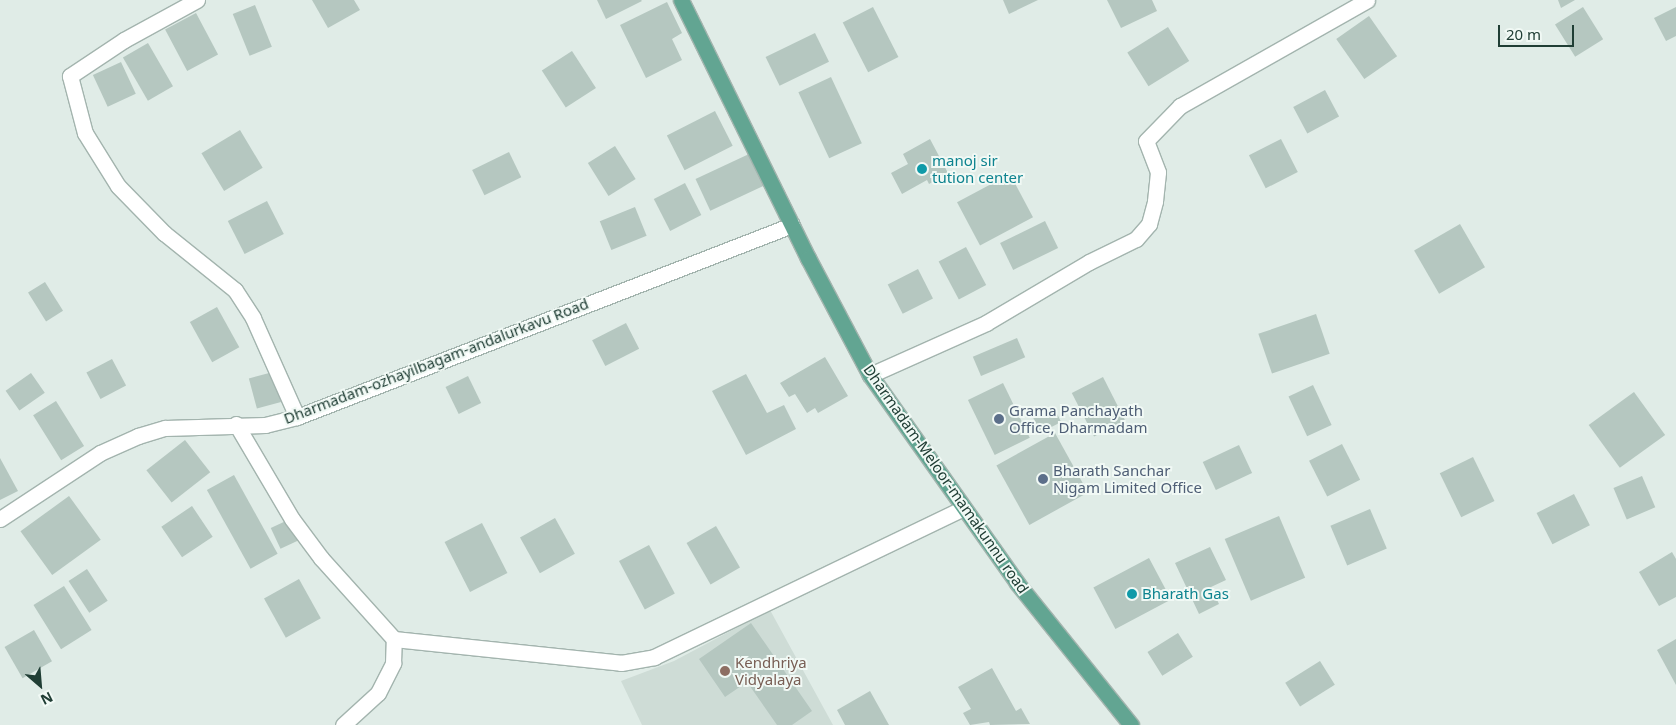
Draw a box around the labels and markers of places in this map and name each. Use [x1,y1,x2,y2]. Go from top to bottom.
place label: manoj sir tution center [932,151,1023,186]
marker: manoj sir tution center [916,163,928,175]
place label: Grama Panchayath Office, Dharmadam [1009,401,1147,436]
marker: Grama Panchayath Office, Dharmadam [993,413,1005,425]
place label: Bharath Sanchar Nigam Limited Office [1053,461,1202,496]
marker: Bharath Sanchar Nigam Limited Office [1037,473,1049,485]
place label: Bharath Gas [1142,585,1229,603]
marker: Bharath Gas [1126,588,1138,600]
place label: Kendhriya Vidyalaya [735,653,807,688]
marker: Kendhriya Vidyalaya [719,665,731,677]

